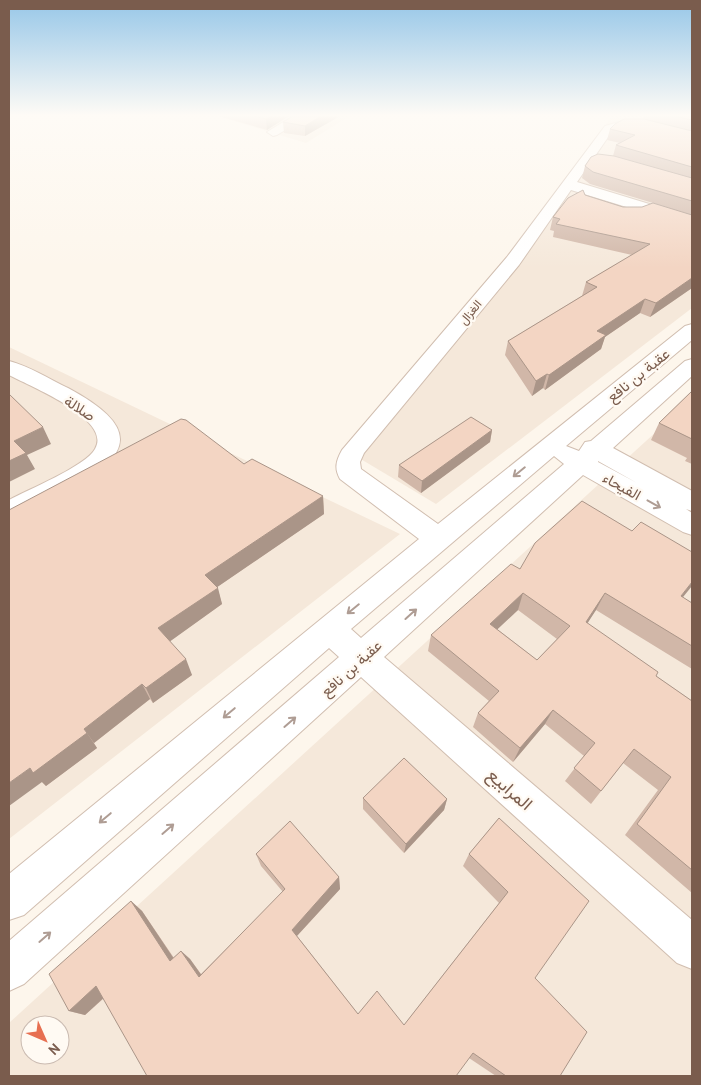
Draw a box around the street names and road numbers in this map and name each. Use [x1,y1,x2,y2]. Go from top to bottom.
street label: الغزال [455,297,485,328]
street label: عقبة بن نافع [603,344,675,408]
street label: صلالة [61,391,99,425]
street label: الفيحاء [599,468,645,504]
street label: عقبة بن نافع [317,636,387,702]
street label: المرابيع [482,763,538,816]

